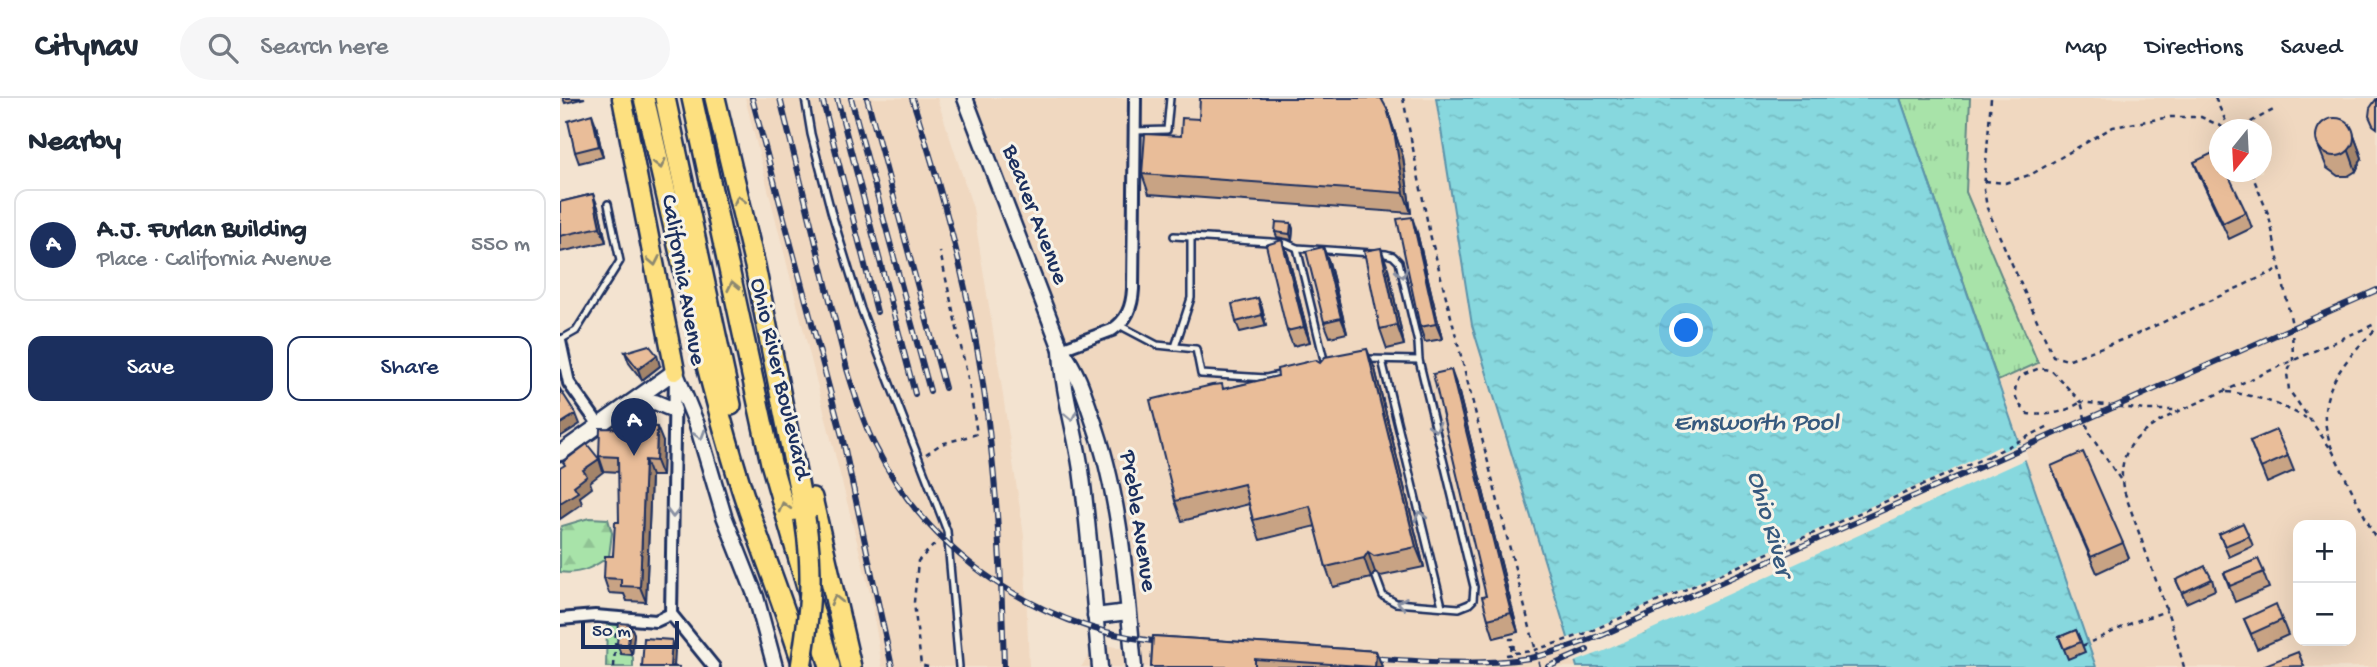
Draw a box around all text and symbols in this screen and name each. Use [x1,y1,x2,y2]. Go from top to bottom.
search box [180,17,670,80]
text: Citynav [35,29,138,67]
icon: search [204,29,242,67]
text: Search here [260,33,388,64]
text: Map [2065,34,2107,63]
text: Directions [2145,34,2243,63]
text: Saved [2281,34,2342,63]
north arrow [2209,119,2272,182]
text: Nearby [28,126,121,161]
street label: Beaver Avenue [994,140,1074,290]
one-way arrow [651,158,666,170]
street label: California Avenue [653,192,711,368]
one-way arrow [733,194,747,206]
text: A.J. Furlan Building [97,216,307,247]
text: A [46,232,60,259]
text: 550 m [471,232,530,259]
text: Place · California Avenue [97,247,331,274]
one-way arrow [646,255,661,267]
one-way arrow [1394,267,1408,279]
street label: Ohio River Boulevard [742,276,817,484]
one-way arrow [726,280,741,292]
your location [1669,313,1703,347]
button: Save [28,336,273,401]
button: Share [287,336,532,401]
pin: A [611,398,657,456]
water label: Emsworth Pool [1674,409,1840,440]
one-way arrow [1063,410,1077,422]
one-way arrow [1427,421,1441,433]
one-way arrow [691,429,706,441]
street label: Preble Avenue [1111,447,1163,594]
water label: Ohio River [1738,468,1799,585]
one-way arrow [777,502,792,514]
one-way arrow [665,508,680,519]
one-way arrow [1414,510,1428,522]
map controls [2293,520,2356,646]
button: + [2293,520,2356,583]
button: − [2293,583,2356,646]
one-way arrow [830,595,844,607]
one-way arrow [1396,595,1407,610]
scale bar [581,618,679,650]
text: 50 m [592,621,631,644]

